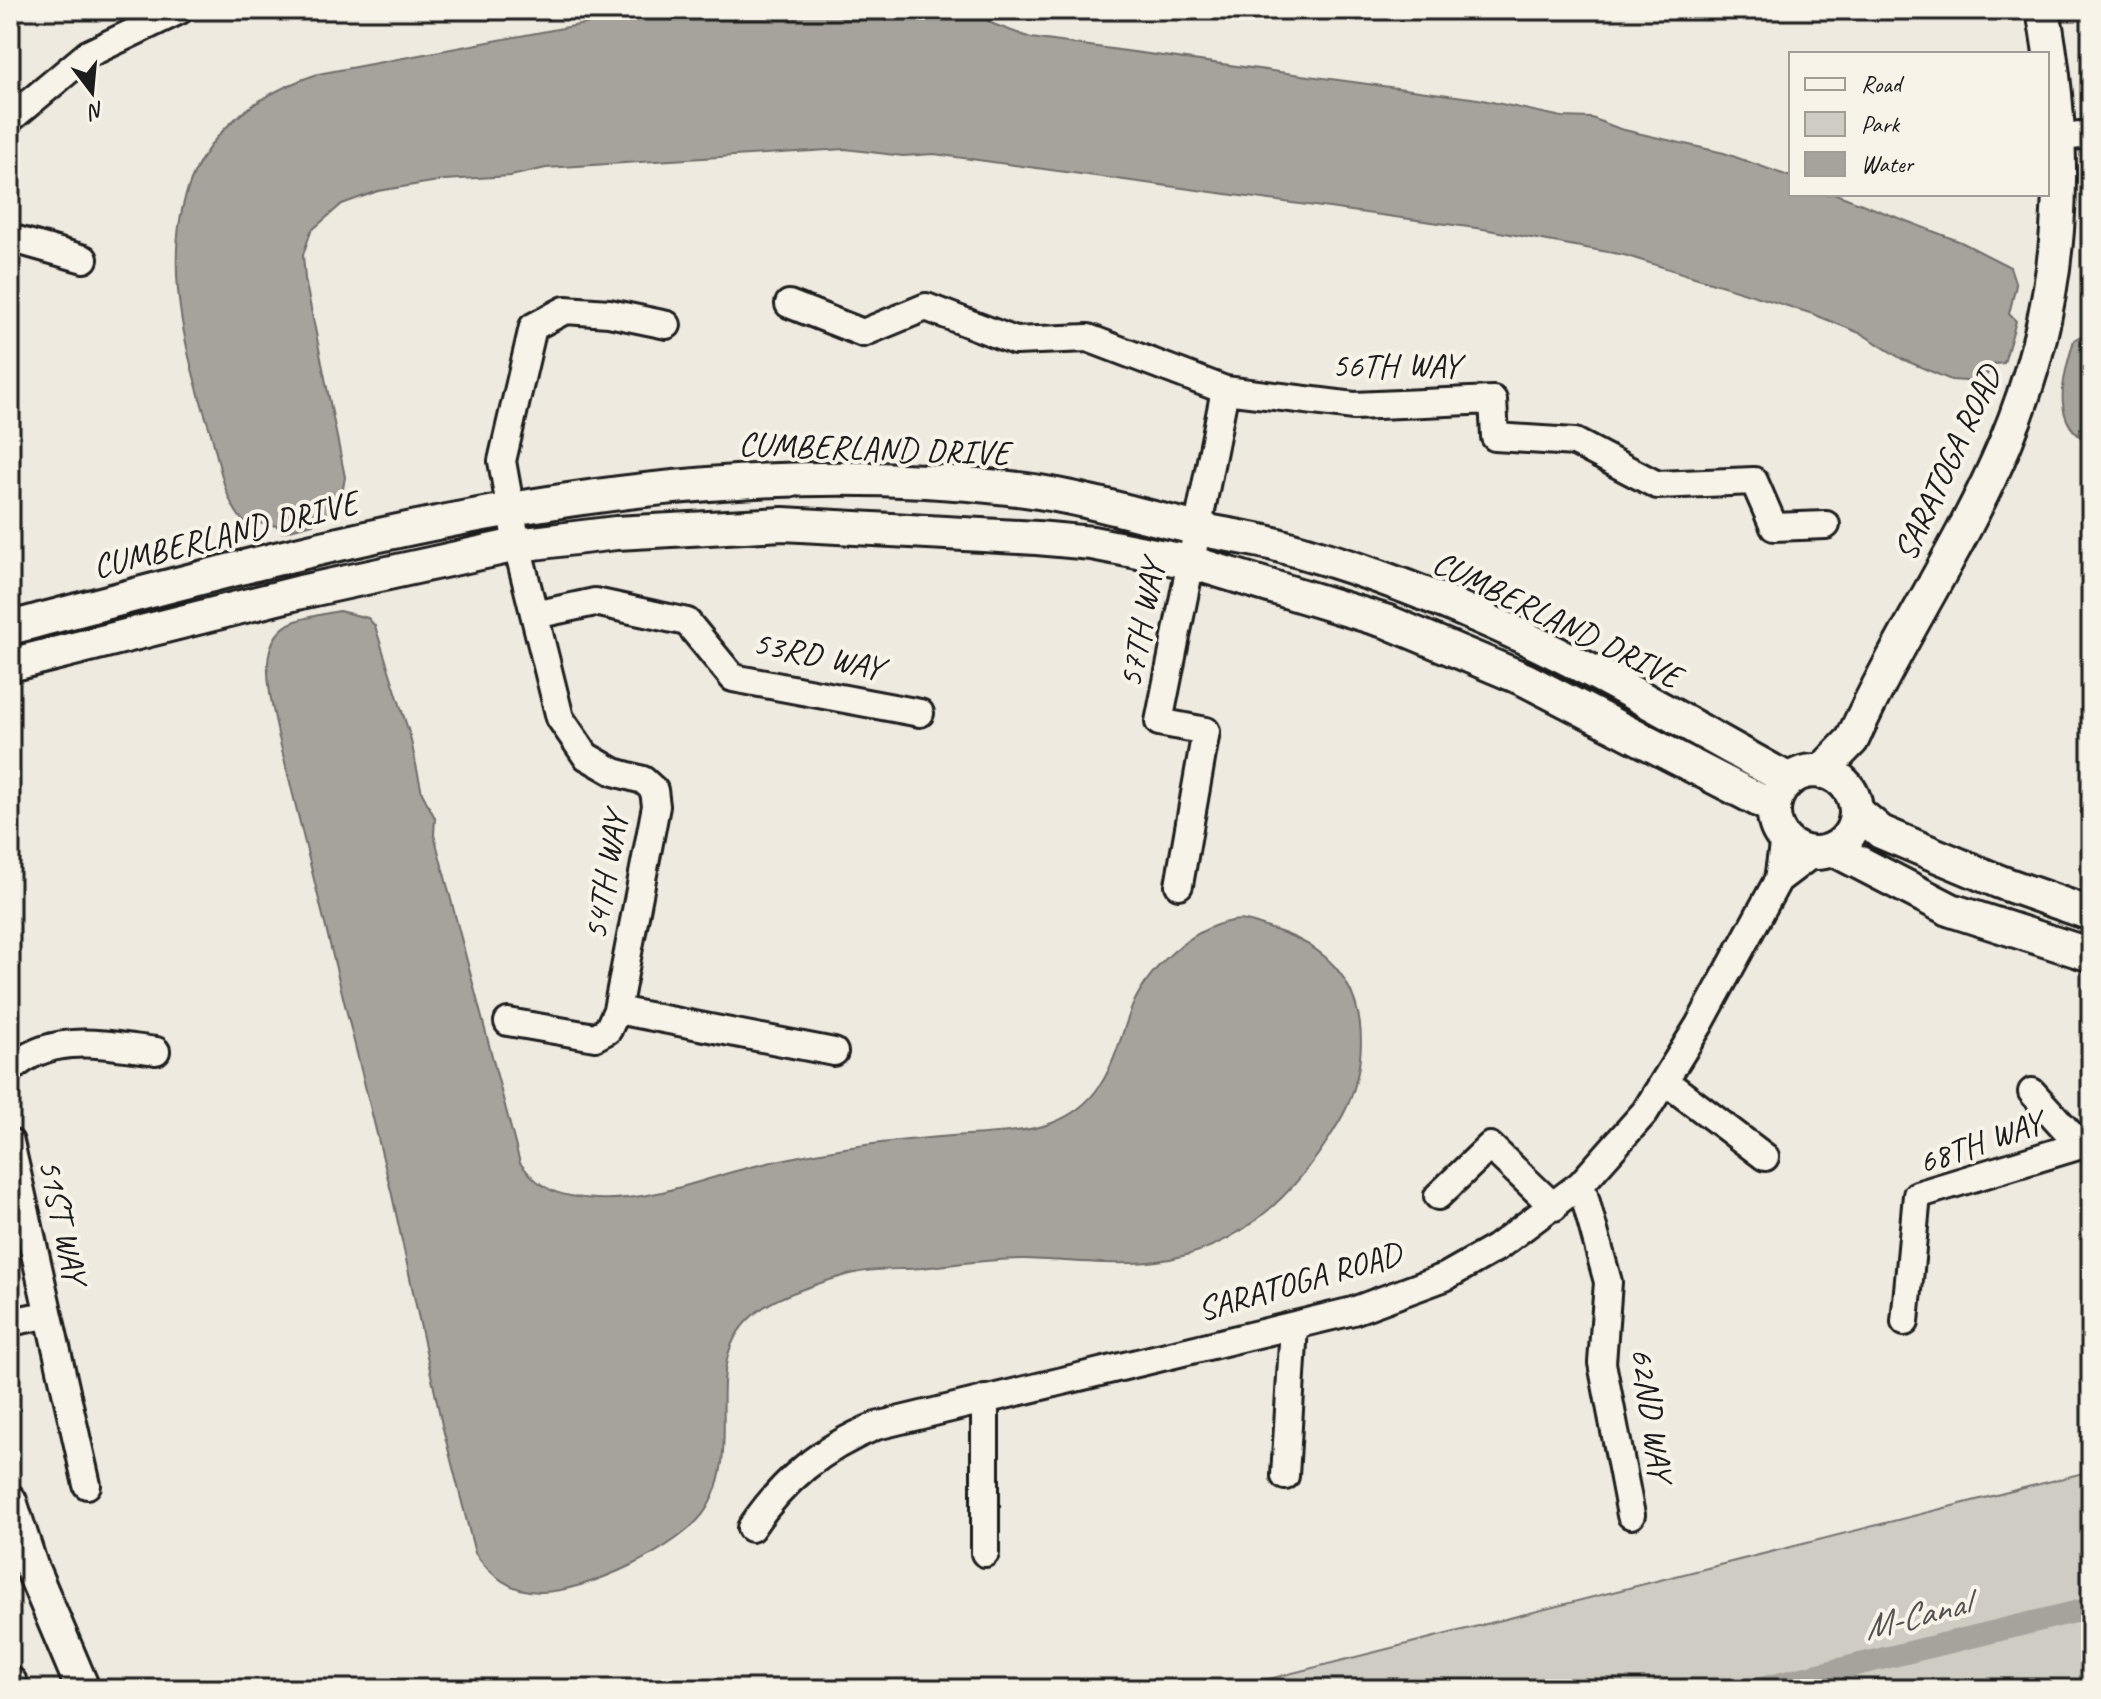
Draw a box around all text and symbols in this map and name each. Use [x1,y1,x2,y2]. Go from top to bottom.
north arrow [52,52,132,132]
legend [1789,52,2049,196]
text: Road [1861,69,1905,99]
text: N [84,95,108,127]
text: Park [1861,109,1901,139]
text: Water [1861,149,1916,179]
street label: 56TH WAY [1332,344,1467,387]
street label: SARATOGA ROAD [1883,356,2012,567]
street label: CUMBERLAND DRIVE [738,422,1015,474]
street label: CUMBERLAND DRIVE [88,479,366,588]
street label: CUMBERLAND DRIVE [1426,540,1692,700]
street label: 57TH WAY [1108,550,1176,691]
street label: 53RD WAY [749,620,893,691]
street label: 54TH WAY [573,802,638,943]
street label: 68TH WAY [1912,1099,2054,1183]
street label: 51ST WAY [29,1155,99,1294]
street label: SARATOGA ROAD [1192,1231,1409,1331]
street label: 62ND WAY [1621,1345,1684,1490]
water label: M-Canal [1858,1577,1985,1650]

